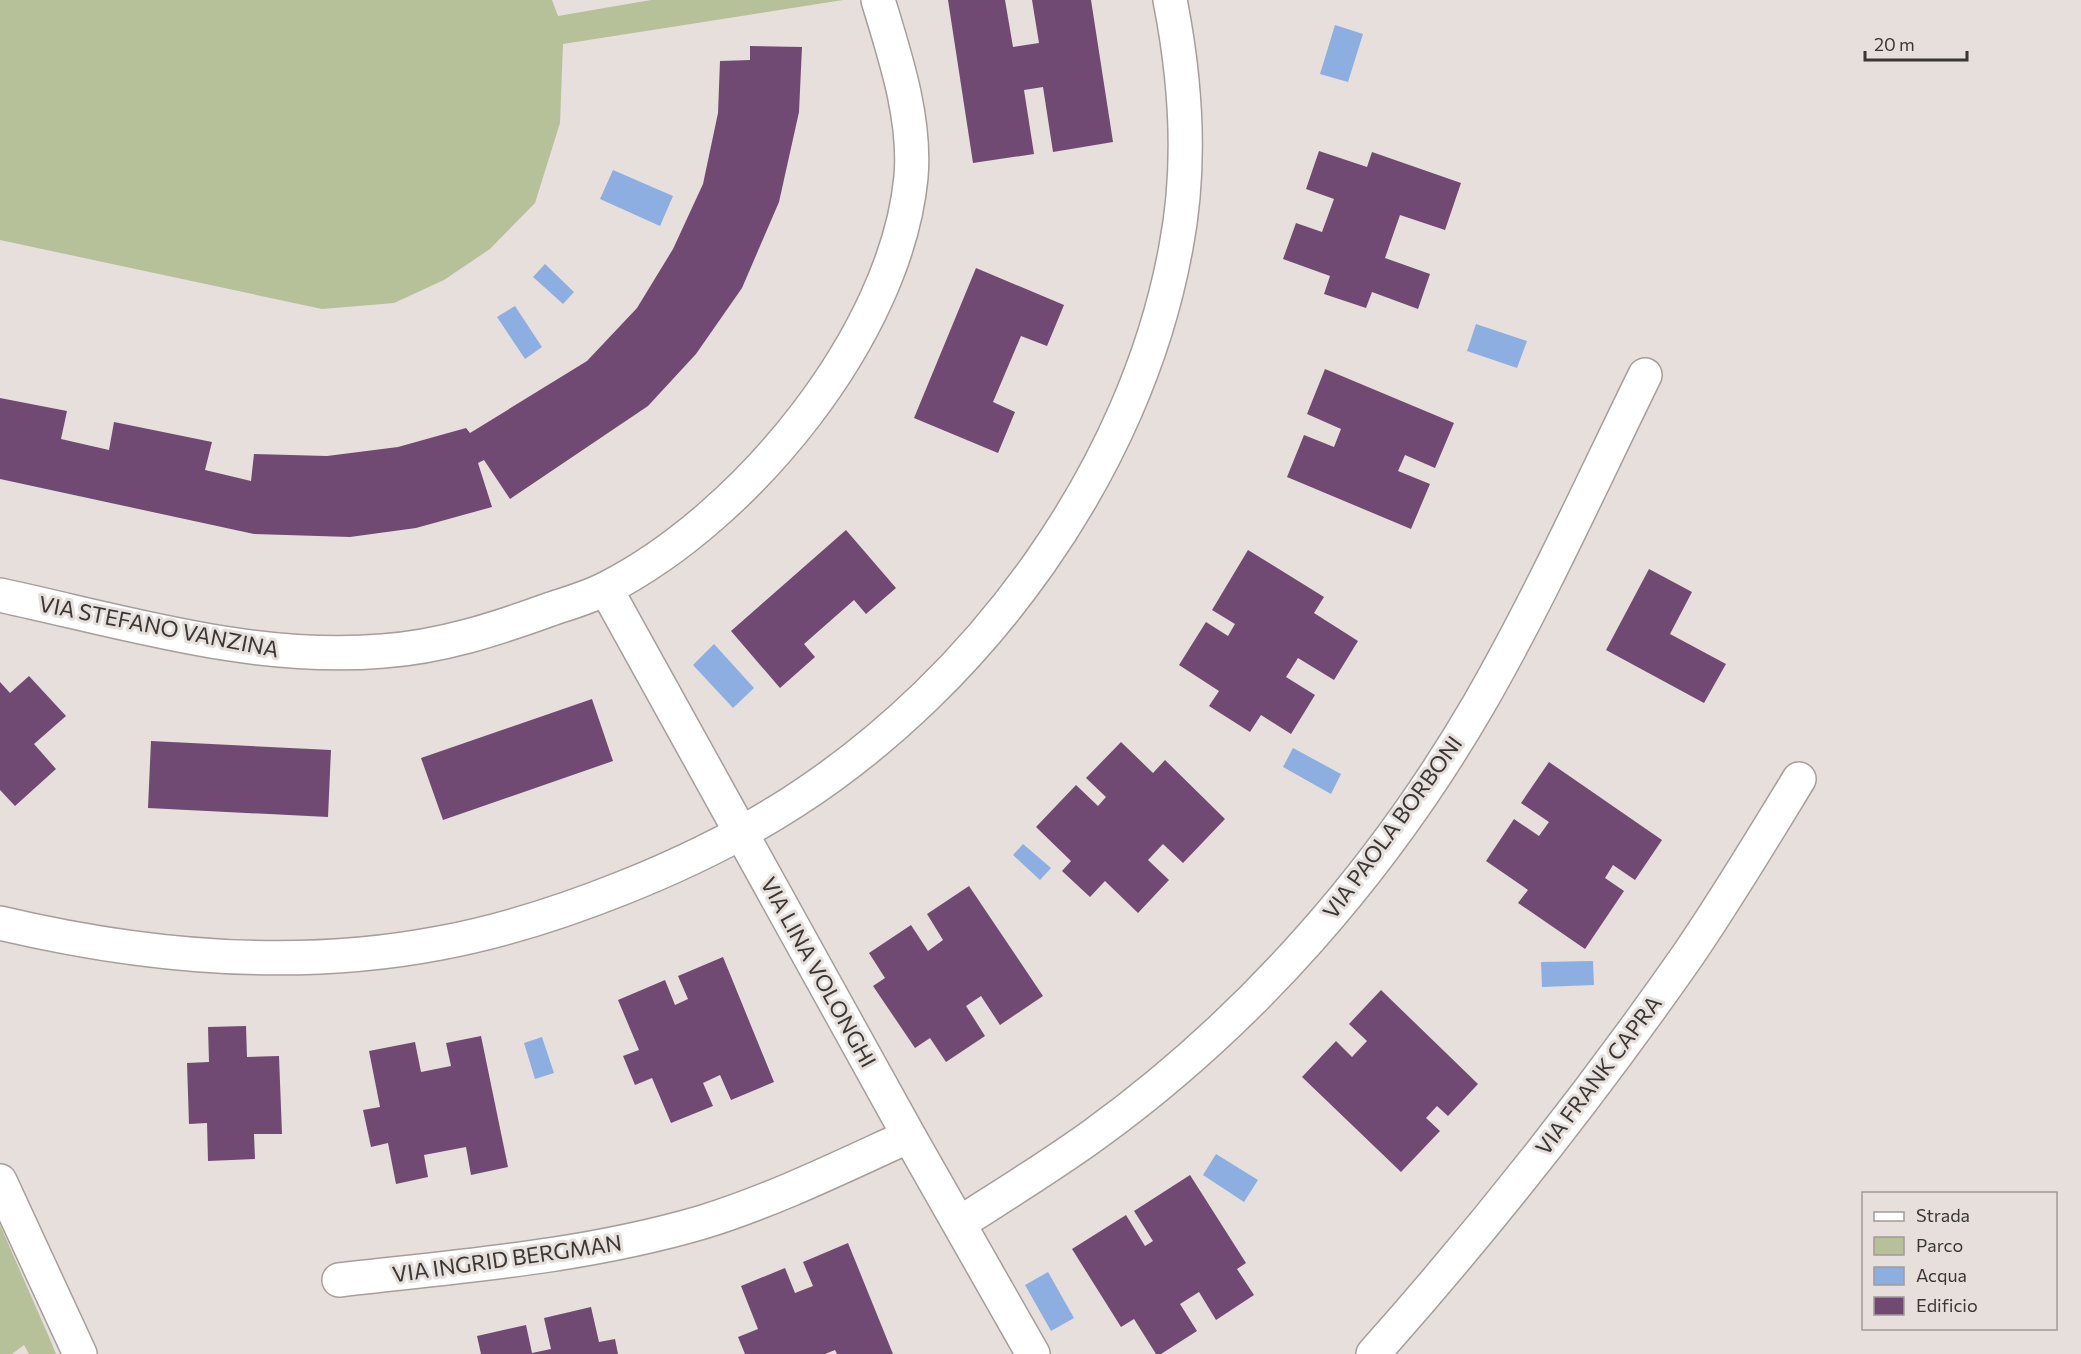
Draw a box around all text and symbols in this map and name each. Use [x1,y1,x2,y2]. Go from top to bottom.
scale bar [1865,24,1967,62]
text: 20 m [1874,33,1915,55]
street label: VIA STEFANO VANZINA [37,589,281,663]
street label: VIA PAOLA BORBONI [1317,730,1467,924]
street label: VIA LINA VOLONGHI [755,872,883,1072]
street label: VIA FRANK CAPRA [1529,990,1667,1160]
legend [1862,1192,2057,1330]
text: Strada [1916,1204,1970,1226]
street label: VIA INGRID BERGMAN [391,1229,623,1287]
text: Parco [1916,1234,1963,1256]
text: Acqua [1916,1264,1967,1286]
text: Edificio [1916,1294,1978,1316]

